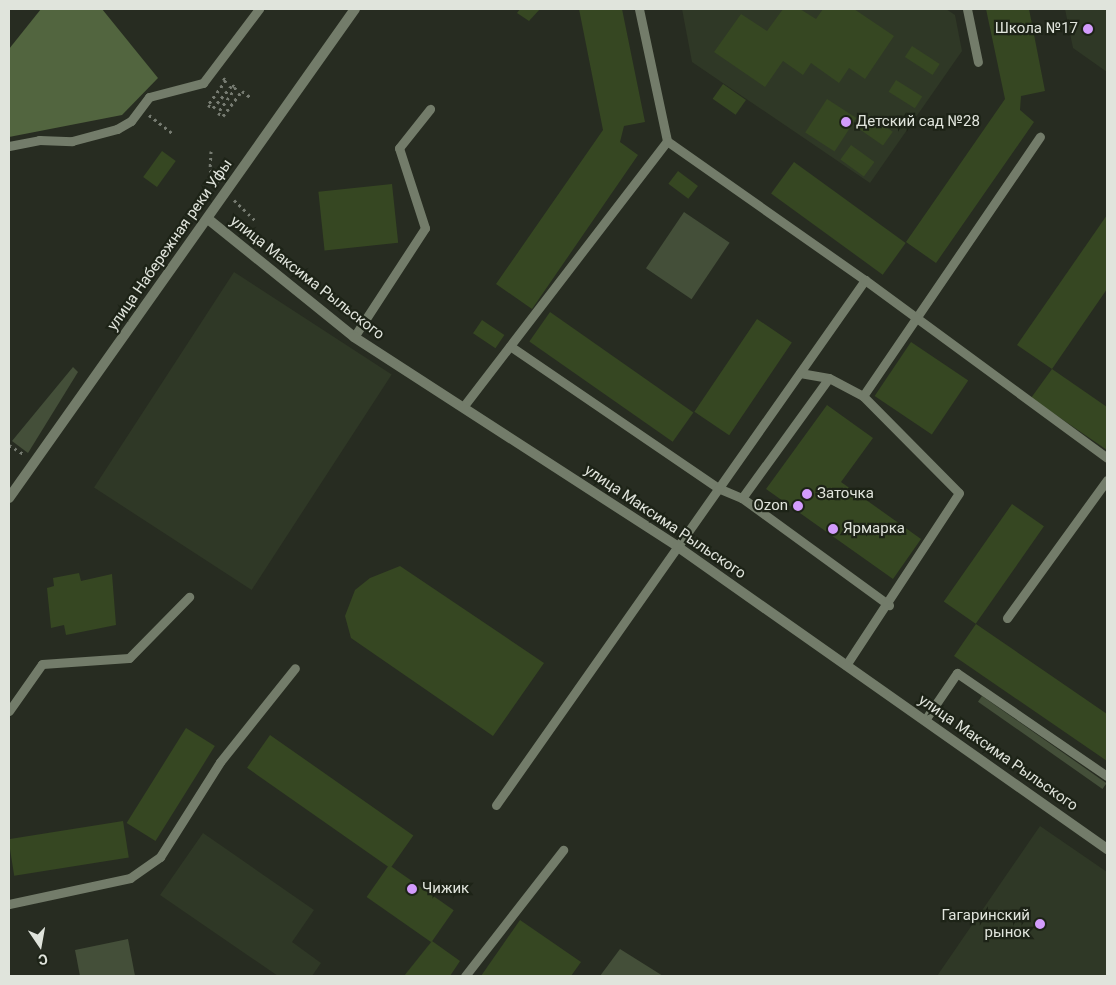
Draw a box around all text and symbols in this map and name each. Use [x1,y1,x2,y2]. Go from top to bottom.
place label: Школа №17 [995,20,1078,38]
marker: Школа №17 [1082,23,1094,35]
place label: Детский сад №28 [856,113,980,131]
marker: Детский сад №28 [840,116,852,128]
street label: улица Набережная реки Уфы [104,156,236,334]
street label: улица Максима Рыльского [226,212,388,344]
street label: улица Максима Рыльского [581,461,749,583]
place label: Заточка [817,485,874,503]
marker: Заточка [801,488,813,500]
place label: Ozon [754,497,788,515]
marker: Ozon [792,500,804,512]
place label: Ярмарка [843,520,905,538]
marker: Ярмарка [827,523,839,535]
street label: улица Максима Рыльского [915,691,1081,815]
place label: Чижик [422,880,469,898]
marker: Чижик [406,883,418,895]
place label: Гагаринский рынок [942,906,1030,941]
marker: Гагаринский рынок [1034,918,1046,930]
north arrow [15,920,65,970]
text: С [37,951,49,968]

